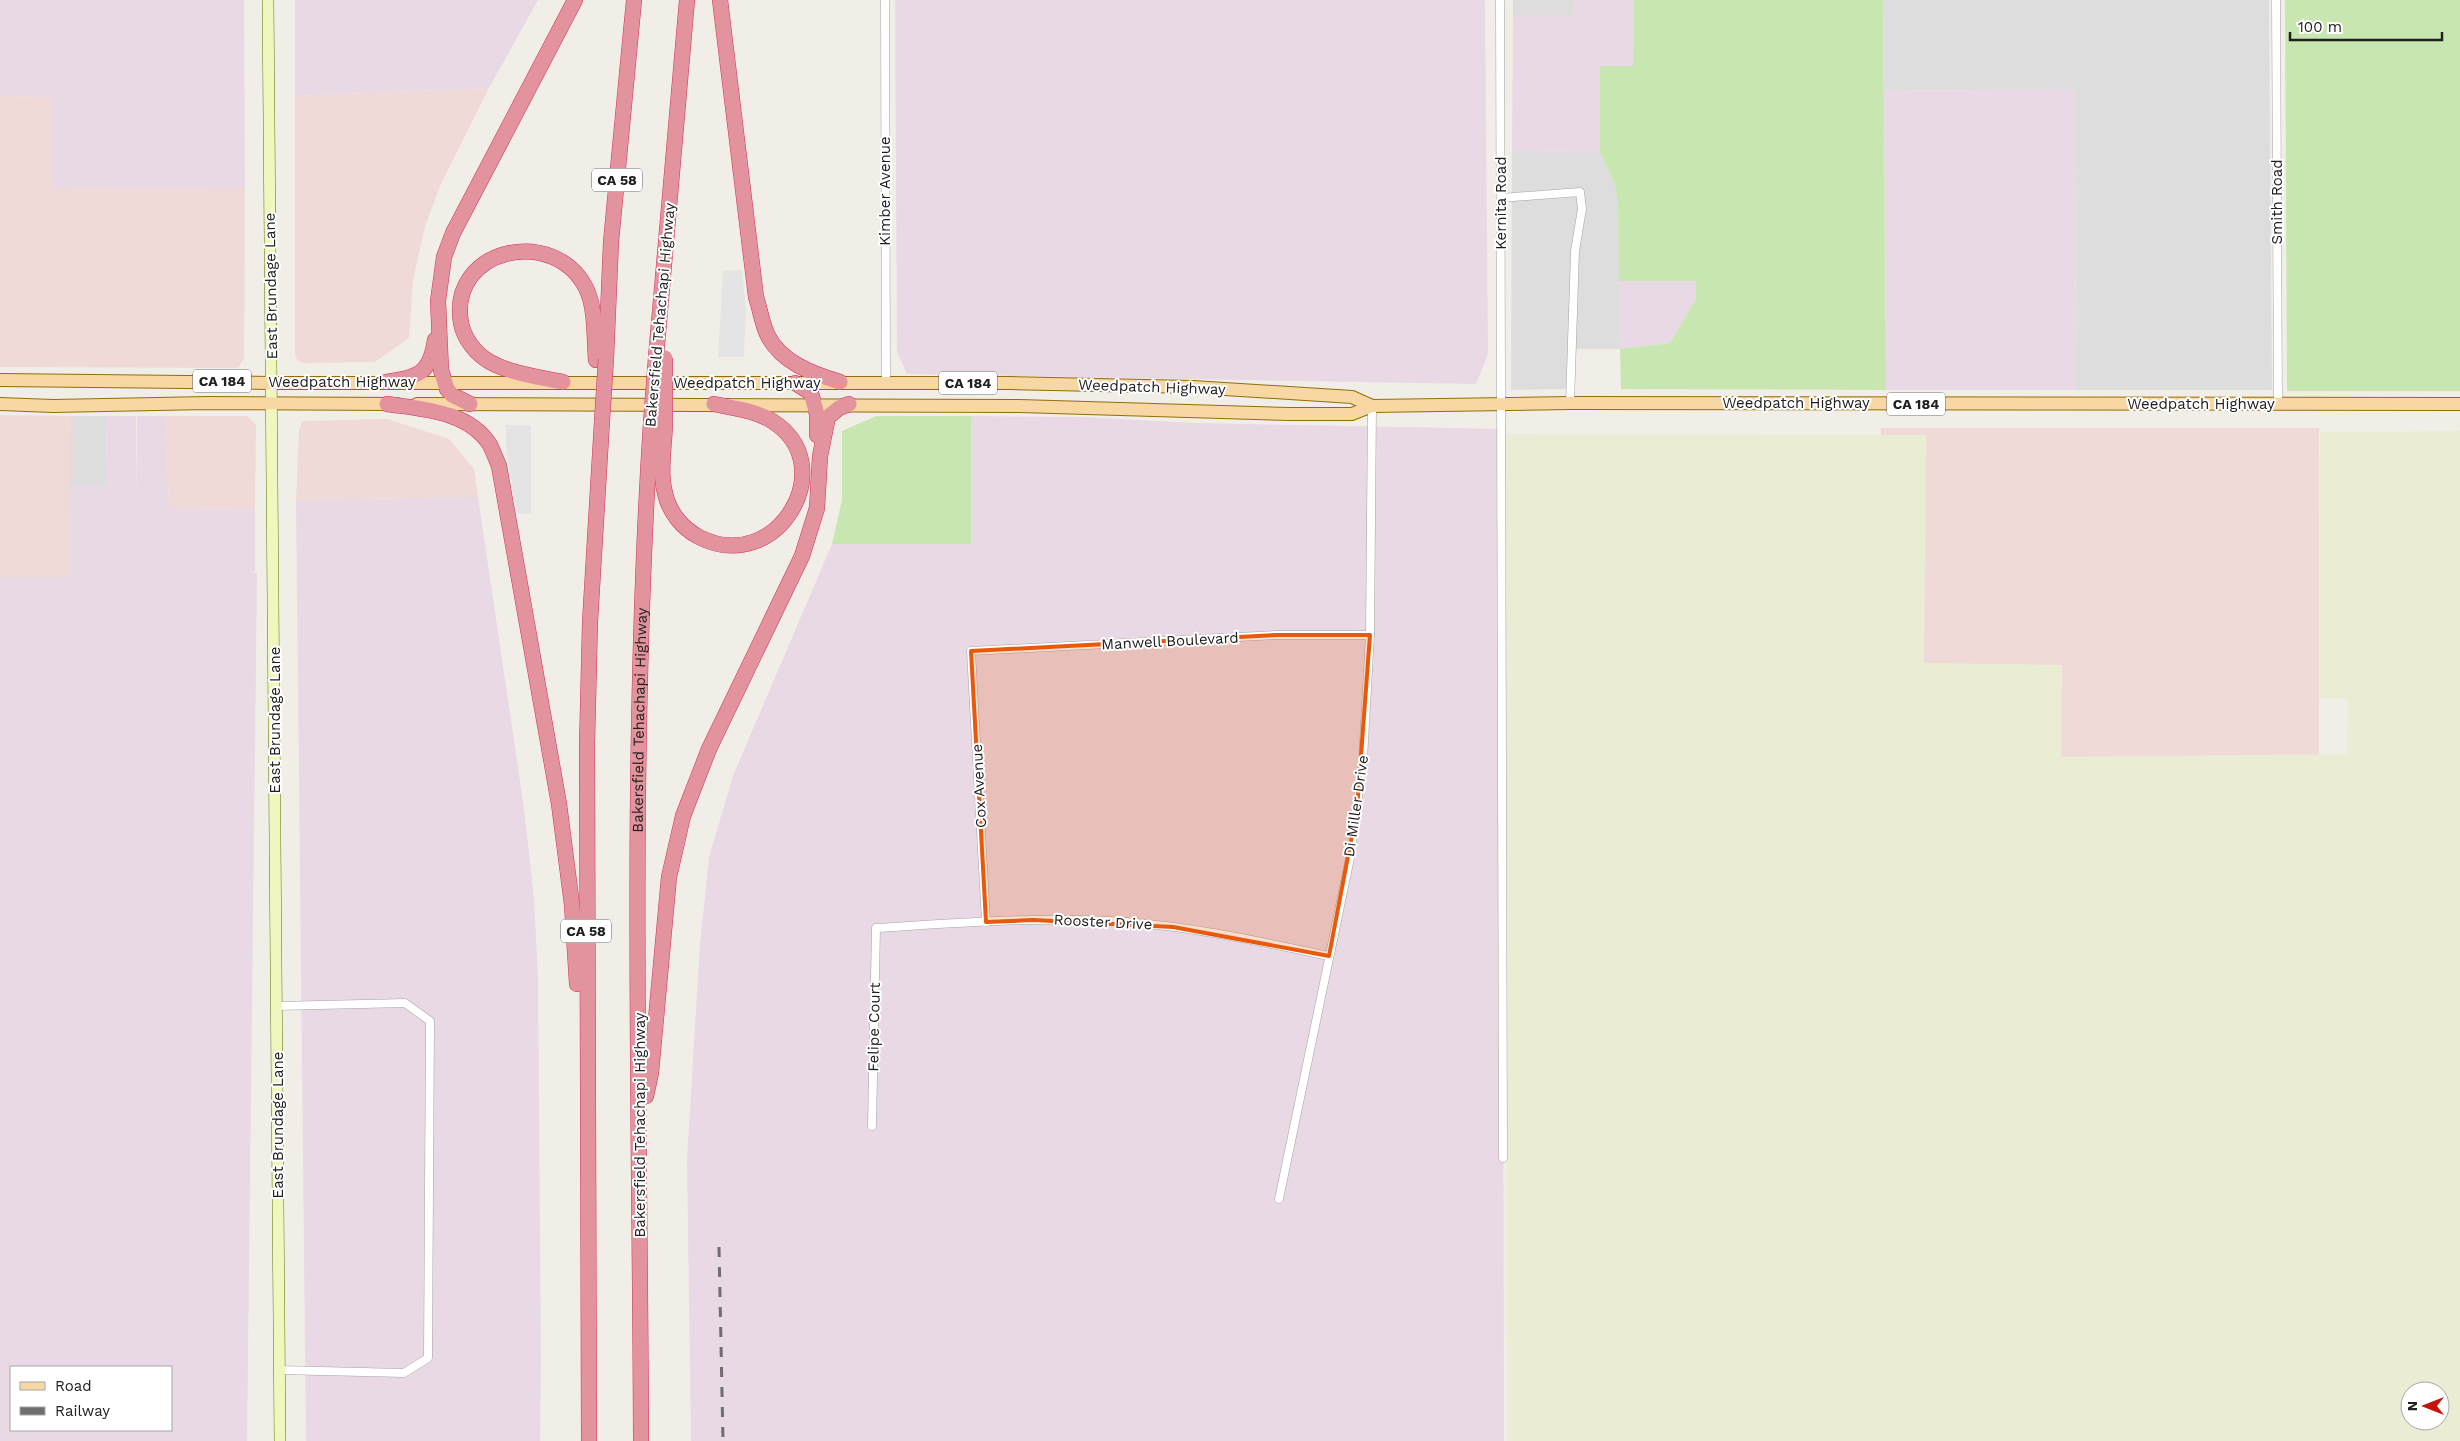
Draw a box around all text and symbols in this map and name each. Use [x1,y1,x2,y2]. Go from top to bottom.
scale bar [2290,10,2442,42]
text: 100 m [2298,18,2342,36]
street label: Kimber Avenue [876,136,894,246]
street label: Kernita Road [1492,156,1510,250]
street label: Smith Road [2268,159,2286,245]
road number: CA 58 [592,168,642,192]
street label: Bakersfield Tehachapi Highway [641,202,679,428]
street label: East Brundage Lane [261,212,281,360]
road number: CA 184 [193,370,251,392]
road number: CA 184 [939,372,997,394]
street label: Weedpatch Highway [268,373,416,391]
street label: Weedpatch Highway [673,374,821,392]
street label: Weedpatch Highway [1078,375,1226,399]
road number: CA 184 [1887,392,1945,416]
street label: Weedpatch Highway [1722,394,1870,412]
street label: Weedpatch Highway [2127,395,2275,413]
street label: Bakersfield Tehachapi Highway [629,607,651,833]
street label: Manwell Boulevard [1101,628,1239,654]
street label: East Brundage Lane [266,647,284,793]
street label: Cox Avenue [968,743,990,829]
street label: Di Miller Drive [1340,754,1372,858]
street label: Rooster Drive [1053,910,1153,934]
road number: CA 58 [561,919,611,942]
street label: Felipe Court [864,982,884,1072]
street label: Bakersfield Tehachapi Highway [631,1012,649,1237]
street label: East Brundage Lane [269,1052,287,1198]
legend [10,1366,172,1431]
text: Road [55,1377,92,1395]
north arrow [2400,1381,2450,1431]
text: N [2404,1401,2420,1411]
text: Railway [55,1402,110,1420]

